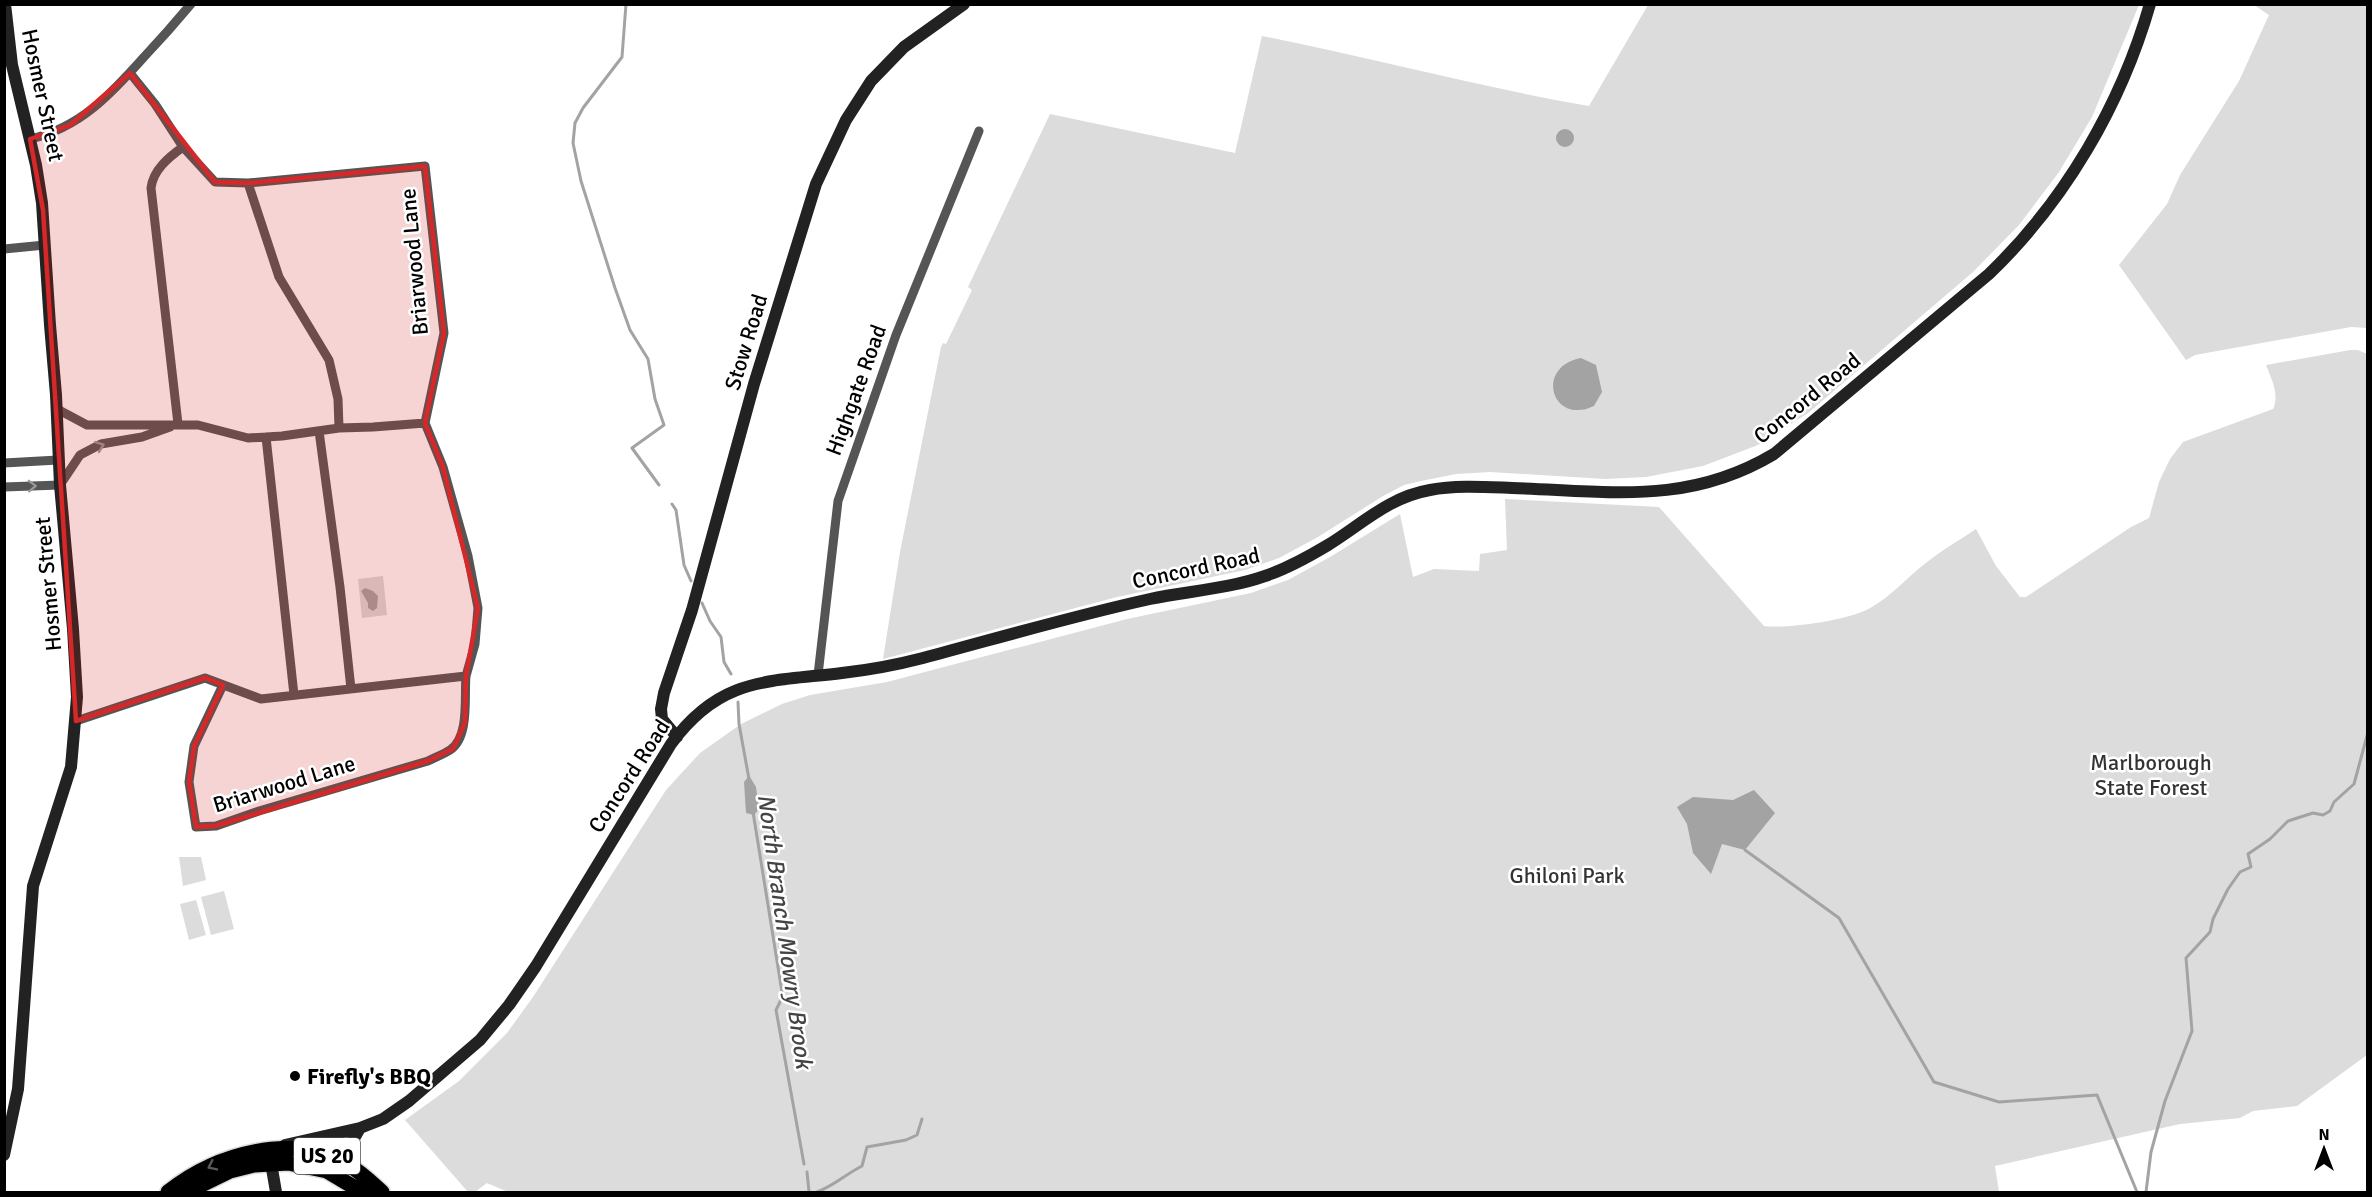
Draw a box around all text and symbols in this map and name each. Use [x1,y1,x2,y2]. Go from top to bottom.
street label: Hosmer Street [16,26,70,164]
street label: Briarwood Lane [394,187,434,337]
street label: Stow Road [719,291,773,393]
street label: Highgate Road [820,321,892,459]
street label: Concord Road [1748,347,1866,449]
one-way arrow [94,440,104,453]
one-way arrow [28,480,37,493]
street label: Hosmer Street [29,515,67,652]
street label: Concord Road [1130,541,1262,595]
street label: Concord Road [582,714,676,838]
park label: Marlborough State Forest [2090,749,2212,801]
street label: Briarwood Lane [209,750,359,818]
water label: North Branch Mowry Brook [751,792,819,1072]
park label: Ghiloni Park [1510,862,1624,889]
place label: Firefly's BBQ [307,1063,431,1090]
marker: Firefly's BBQ [288,1069,302,1083]
north arrow [2294,1119,2354,1179]
text: N [2318,1125,2330,1145]
road number: US 20 [294,1138,360,1174]
one-way arrow [207,1159,218,1171]

